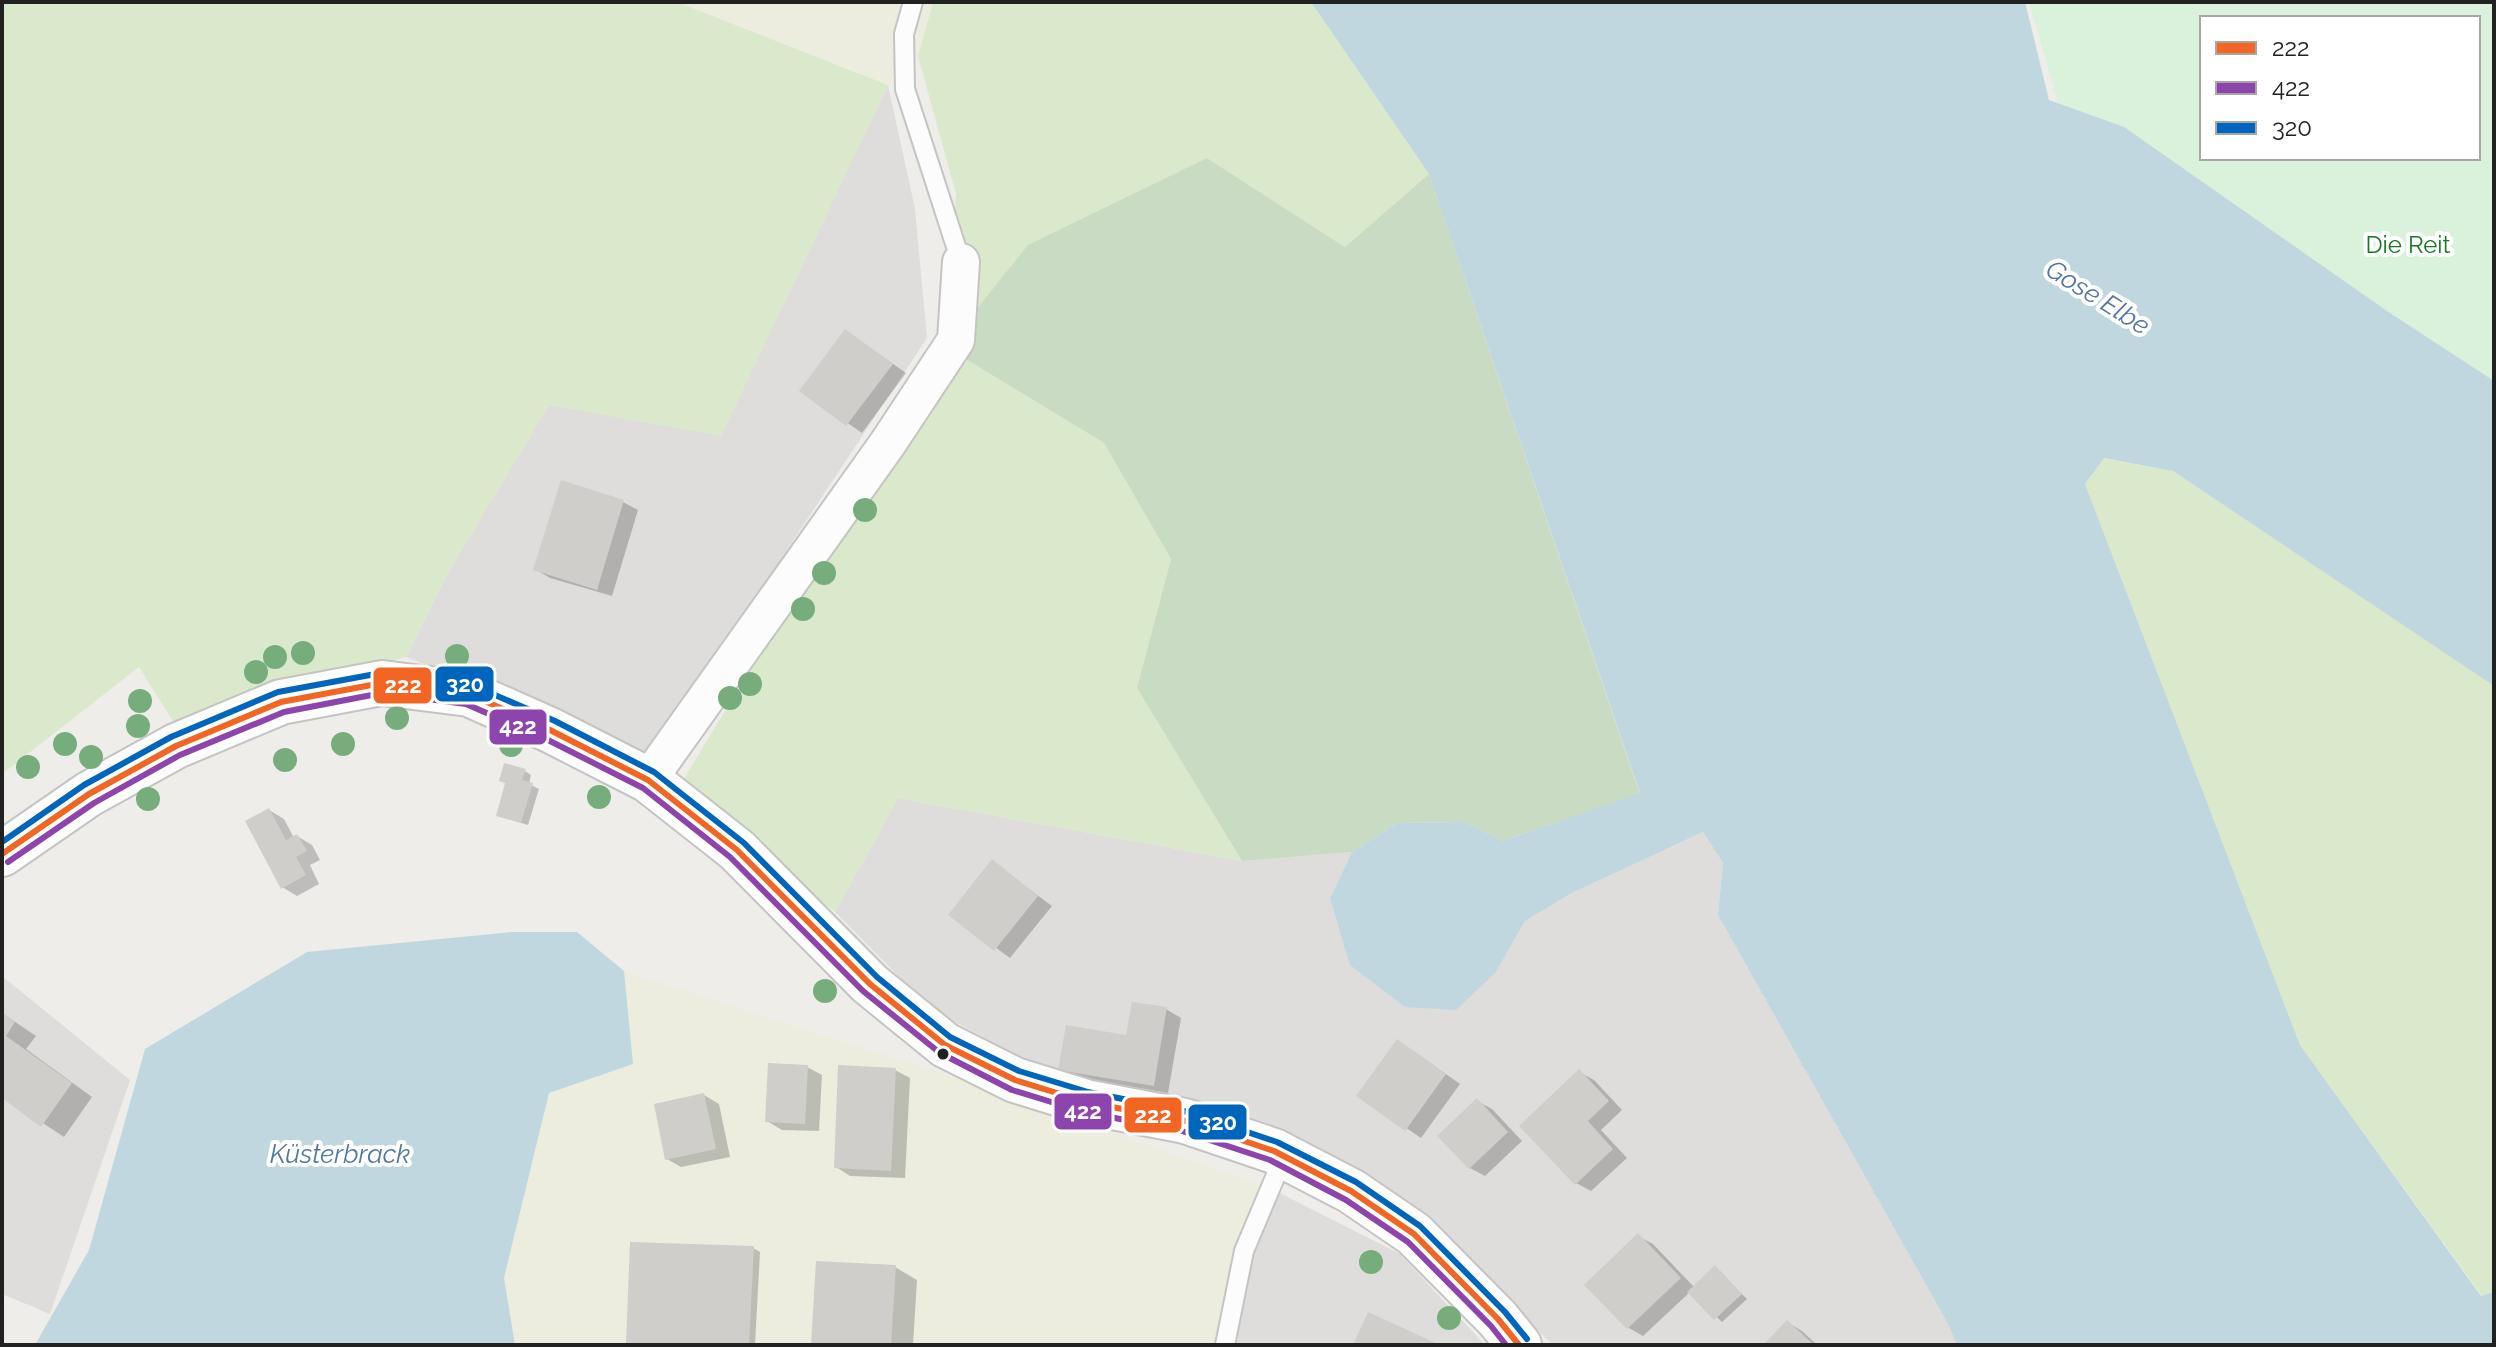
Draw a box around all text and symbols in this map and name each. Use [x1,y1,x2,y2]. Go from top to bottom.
legend [2200,16,2480,160]
text: 222 [2272,33,2310,62]
text: 422 [2272,73,2310,102]
text: 320 [2272,113,2312,142]
park label: Die Reit [2365,230,2451,259]
water label: Gose Elbe [2041,253,2155,341]
line badge: 320 [434,665,495,703]
line badge: 222 [372,666,433,705]
text: 320 [446,671,484,697]
text: 222 [384,672,422,698]
line badge: 422 [488,708,548,746]
text: 422 [499,713,537,739]
unlabelled marker [935,1046,951,1062]
line badge: 422 [1053,1092,1113,1131]
line badge: 222 [1123,1096,1183,1134]
text: 422 [1064,1098,1102,1124]
text: 222 [1134,1102,1172,1128]
line badge: 320 [1187,1103,1248,1141]
text: 320 [1199,1109,1237,1135]
water label: Küsterbrack [270,1139,410,1169]

